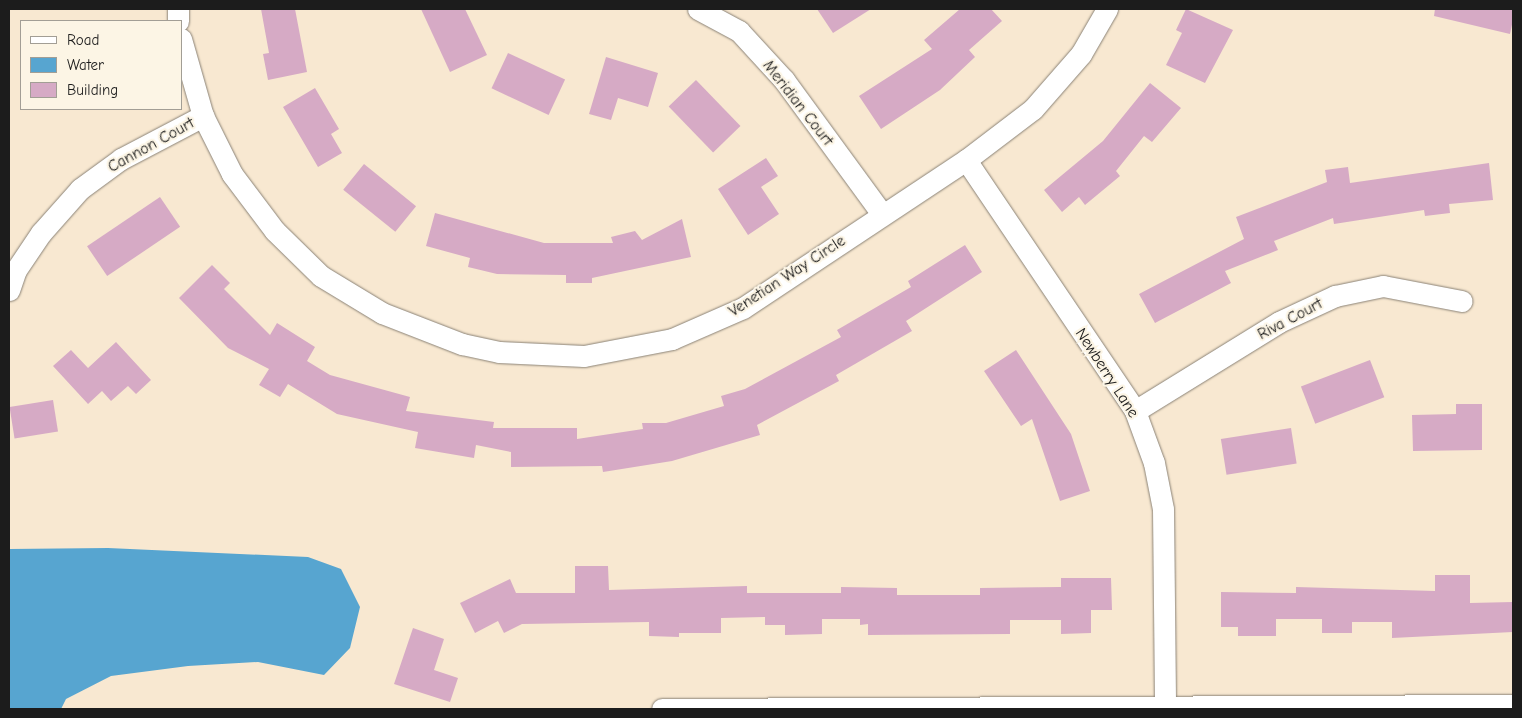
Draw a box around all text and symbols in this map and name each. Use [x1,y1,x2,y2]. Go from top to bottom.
legend [20,20,182,110]
text: Road [67,31,99,49]
text: Water [67,56,104,74]
street label: Meridian Court [759,56,837,150]
text: Building [67,81,118,99]
street label: Cannon Court [104,113,198,177]
street label: Venetian Way Circle [725,231,849,321]
street label: Riva Court [1254,294,1326,344]
street label: Newberry Lane [1071,325,1143,421]

